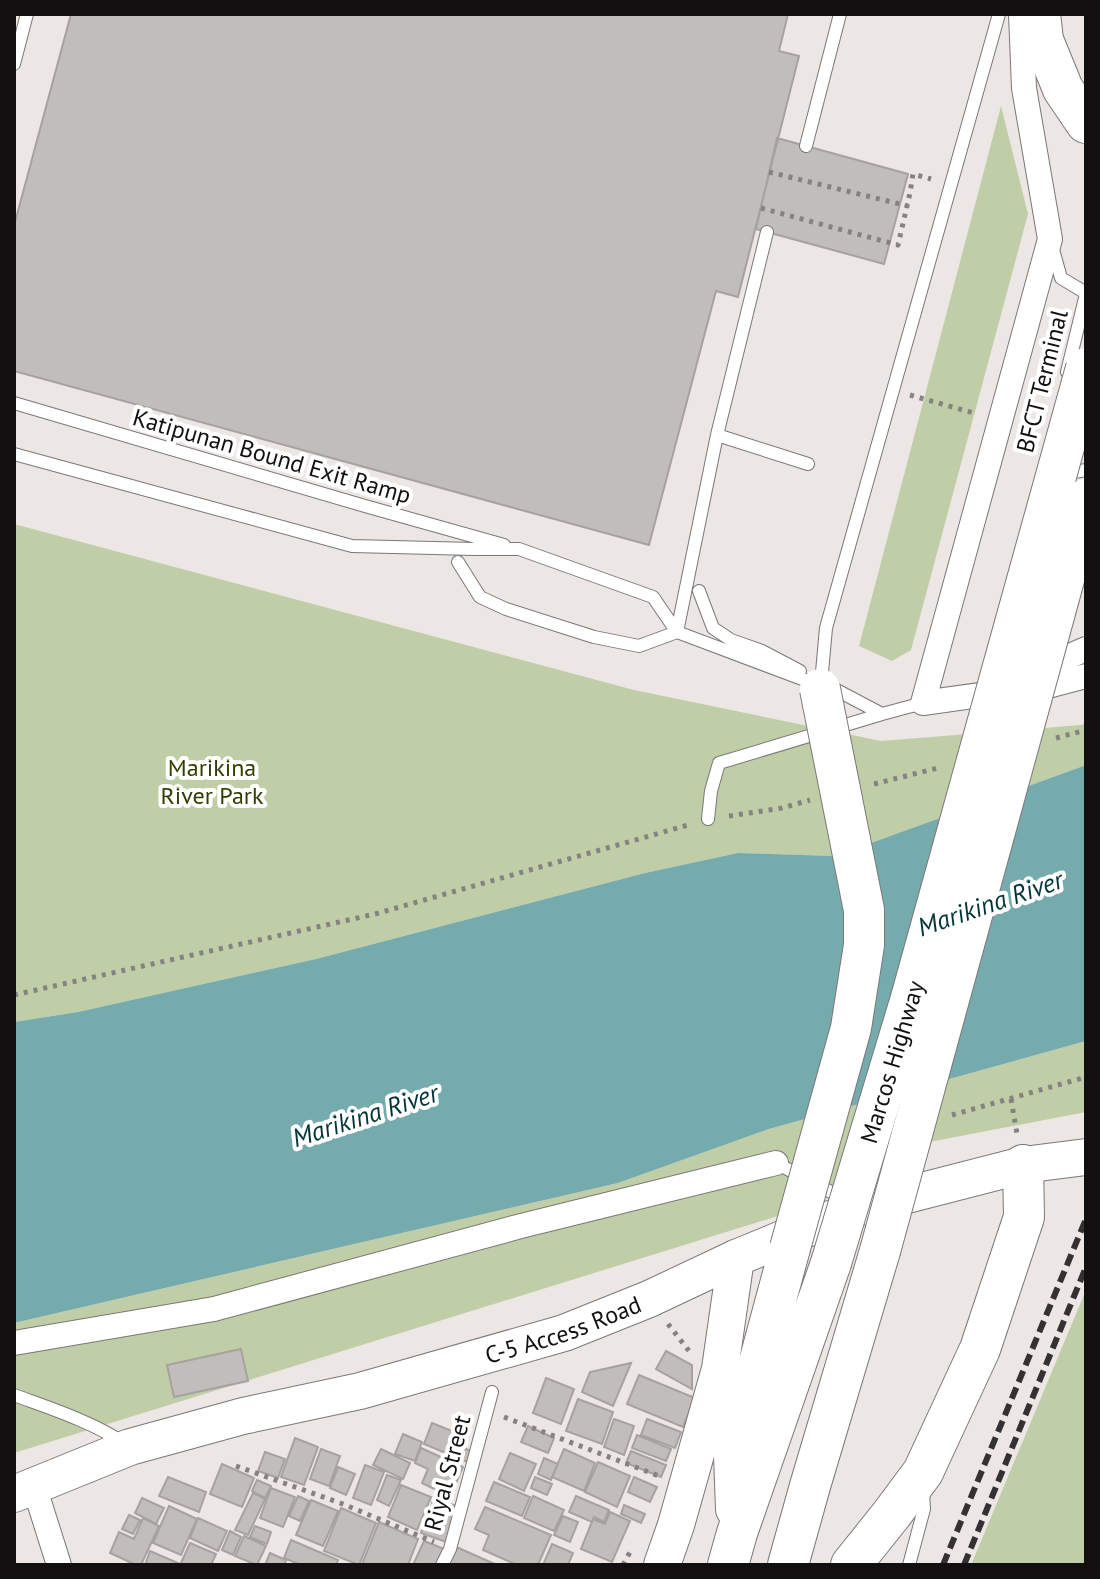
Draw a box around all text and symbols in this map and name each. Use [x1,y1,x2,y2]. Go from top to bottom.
street label: BFCT Terminal [1009,306,1075,456]
street label: Katipunan Bound Exit Ramp [129,401,415,511]
park label: Marikina River Park [161,752,264,811]
water label: Marikina River [913,862,1069,943]
street label: Marcos Highway [853,977,931,1147]
water label: Marikina River [288,1075,444,1154]
street label: C-5 Access Road [481,1288,645,1370]
street label: Riyal Street [417,1412,477,1534]

